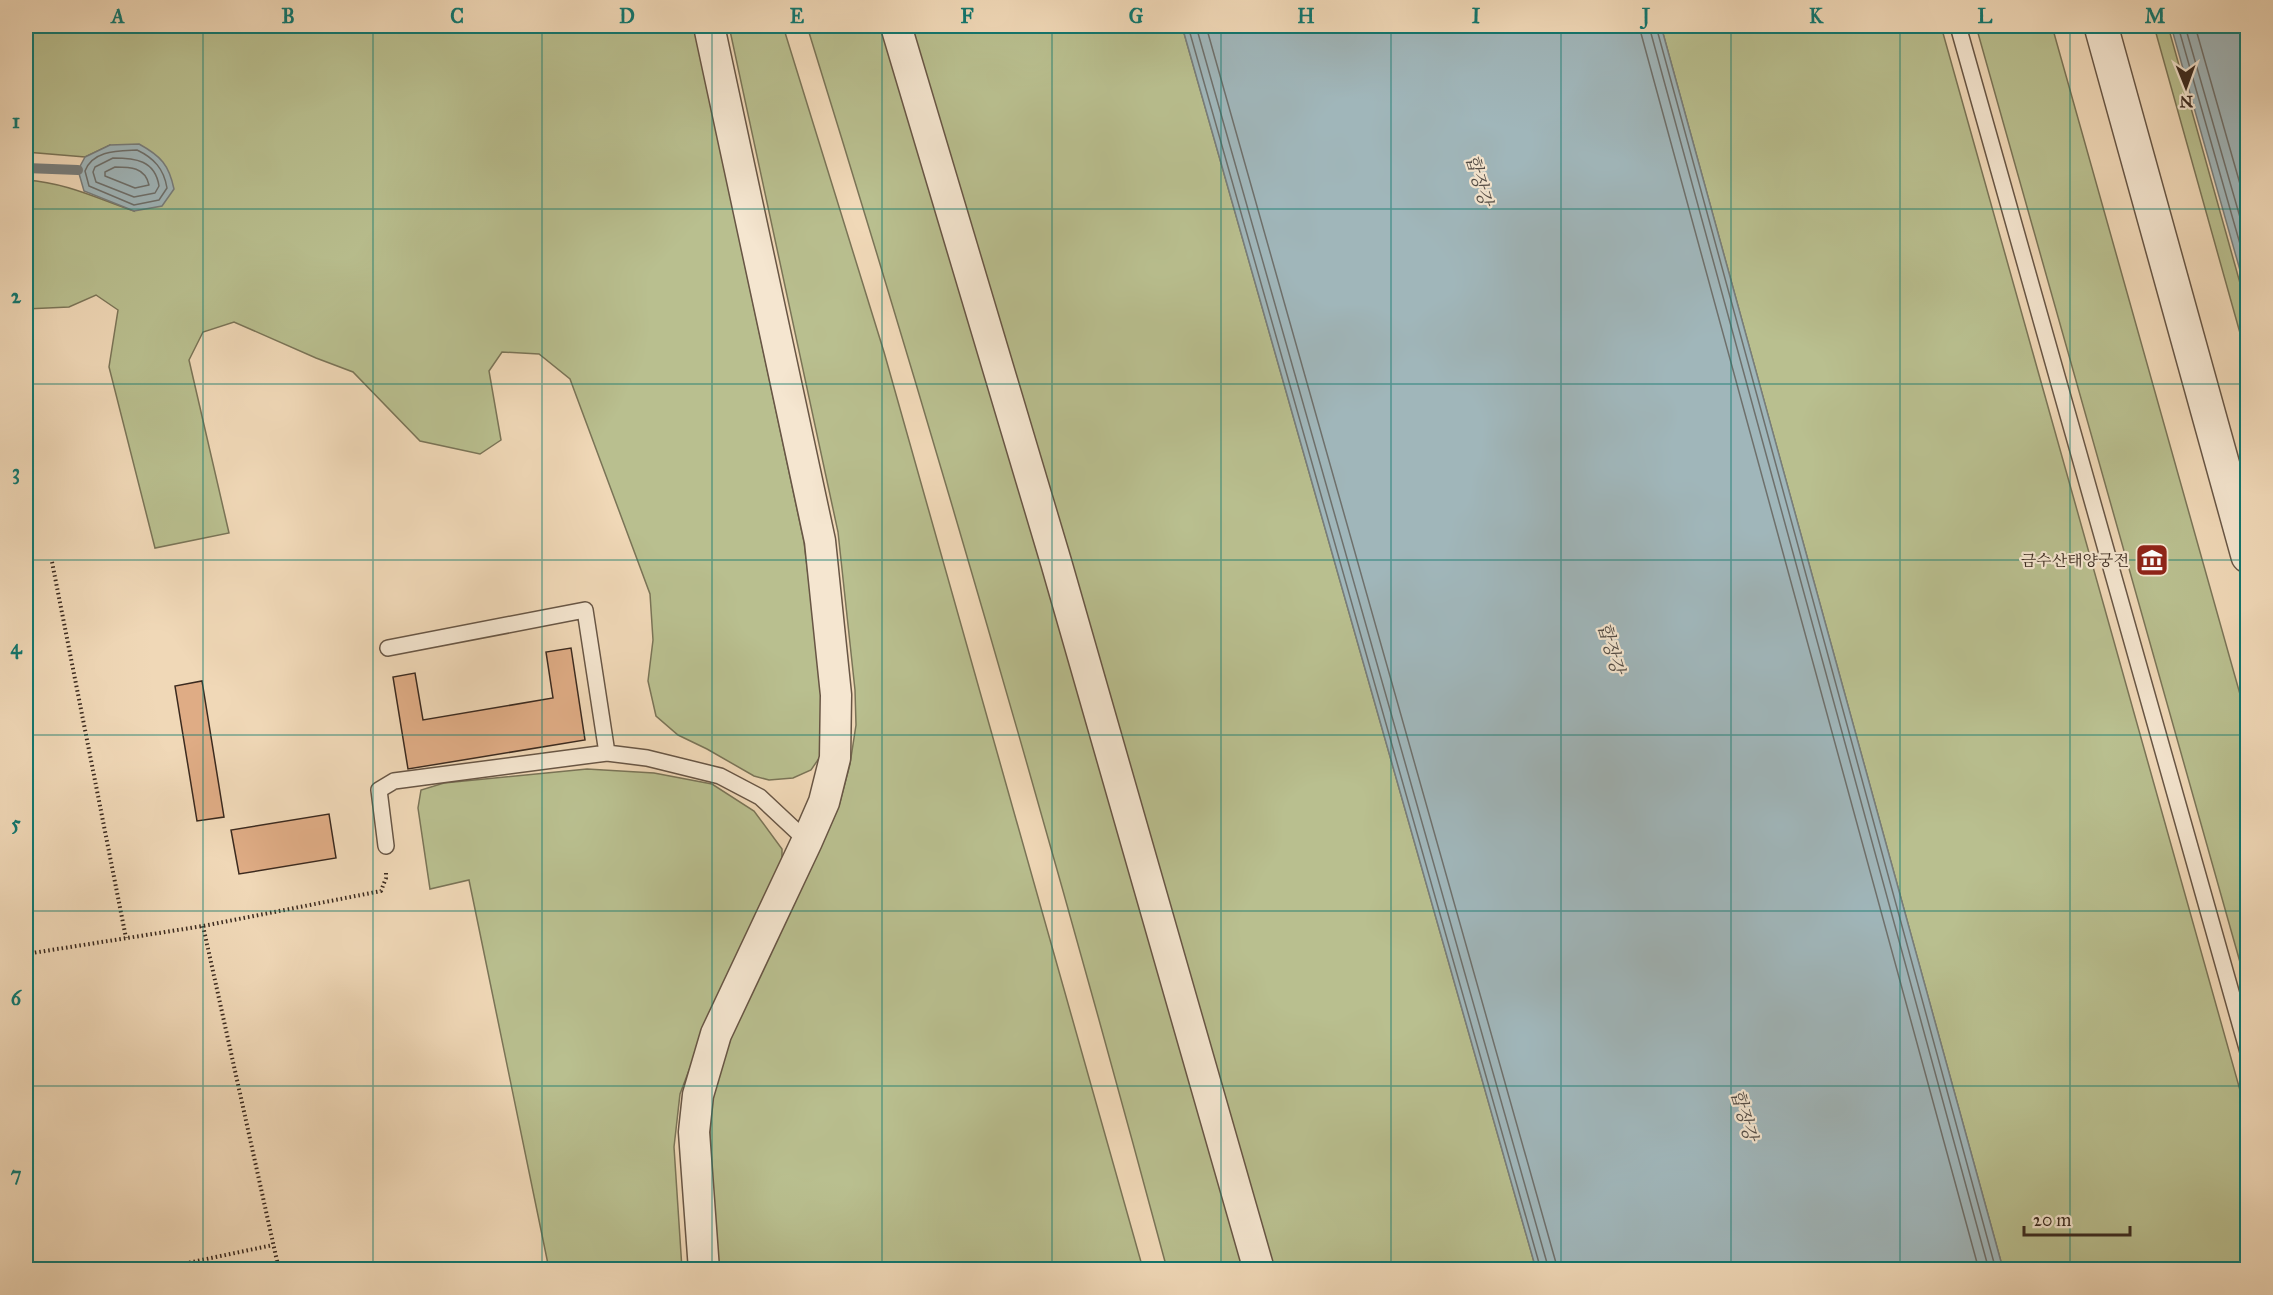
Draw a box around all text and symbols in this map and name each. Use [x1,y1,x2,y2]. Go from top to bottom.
text: A [109,4,125,28]
text: B [281,4,295,28]
text: C [450,4,464,28]
text: D [619,4,635,28]
text: E [790,4,805,28]
text: F [960,4,974,28]
text: G [1129,4,1144,28]
text: H [1297,4,1315,28]
text: I [1472,4,1481,28]
text: J [1639,4,1651,30]
text: K [1809,4,1824,28]
text: L [1978,4,1993,28]
text: M [2145,4,2166,28]
north arrow [2156,57,2216,117]
text: N [2179,92,2193,111]
text: 1 [12,109,20,133]
water label: 합장강 [1461,152,1497,211]
text: 2 [11,284,22,308]
text: 3 [12,460,20,485]
museum icon: 금수산태양궁전 [2134,542,2170,578]
place label: 금수산태양궁전 [2021,551,2129,570]
water label: 합장강 [1593,620,1629,679]
text: 4 [10,635,22,660]
text: 5 [11,811,21,835]
text: 6 [11,986,23,1010]
water label: 합장강 [1726,1087,1762,1146]
text: 7 [11,1162,22,1186]
scale bar [2024,1199,2130,1237]
text: 20 m [2033,1209,2071,1231]

